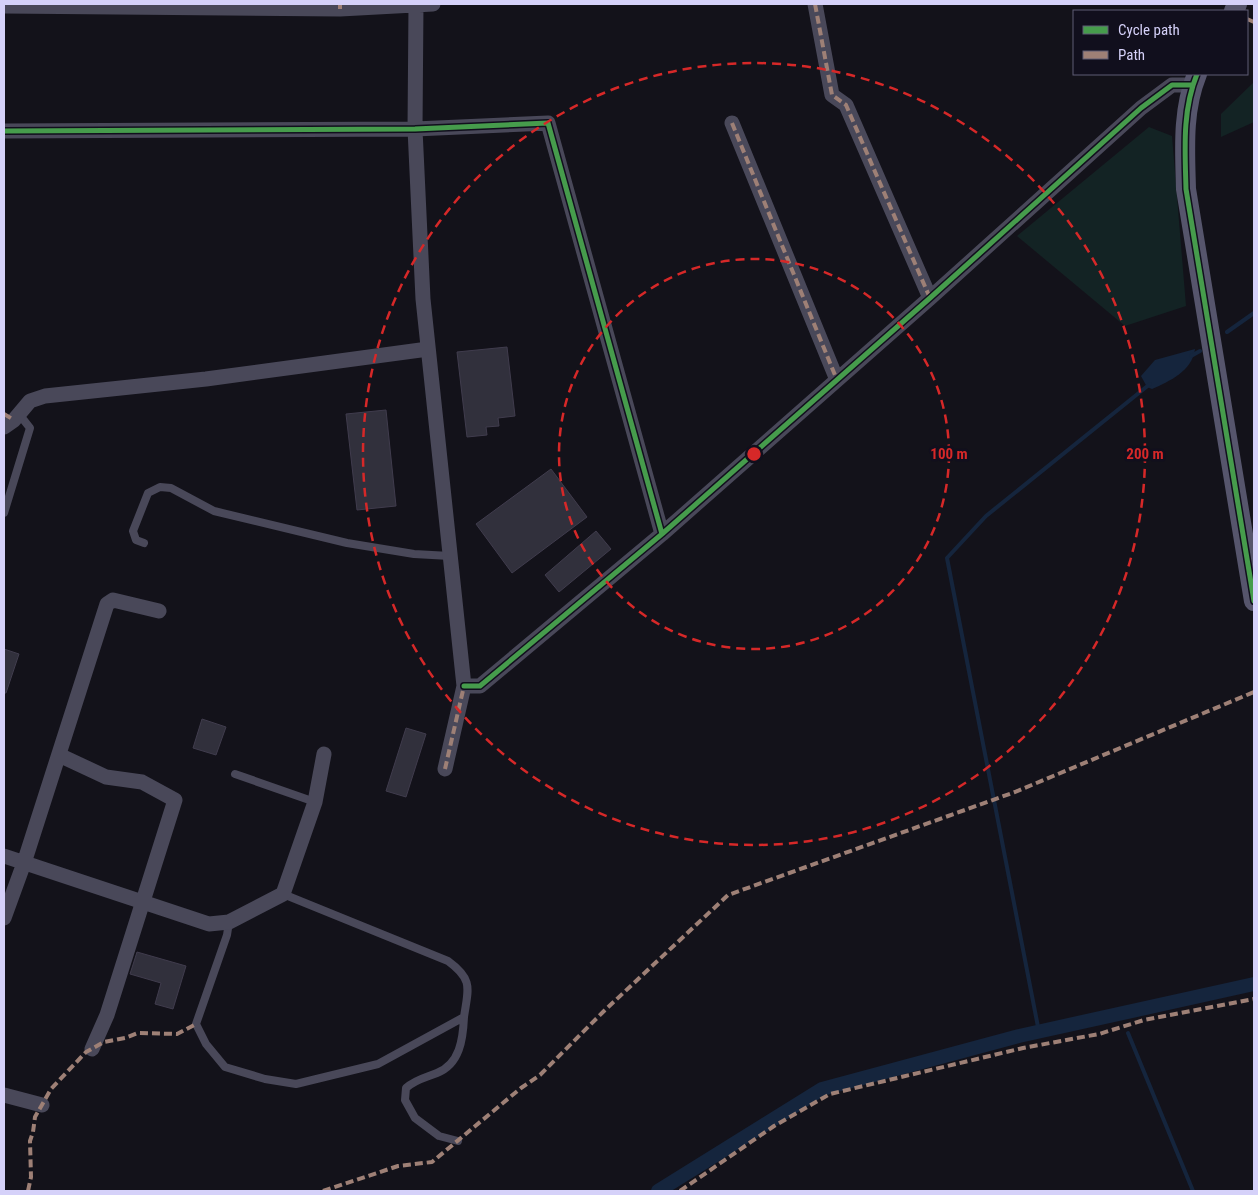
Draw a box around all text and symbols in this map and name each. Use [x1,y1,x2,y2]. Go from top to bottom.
legend [1073,10,1248,75]
text: Cycle path [1118,21,1180,39]
text: Path [1118,46,1145,64]
centre of rings [745,445,763,463]
text: 100 m [930,445,968,463]
text: 200 m [1126,445,1164,463]

